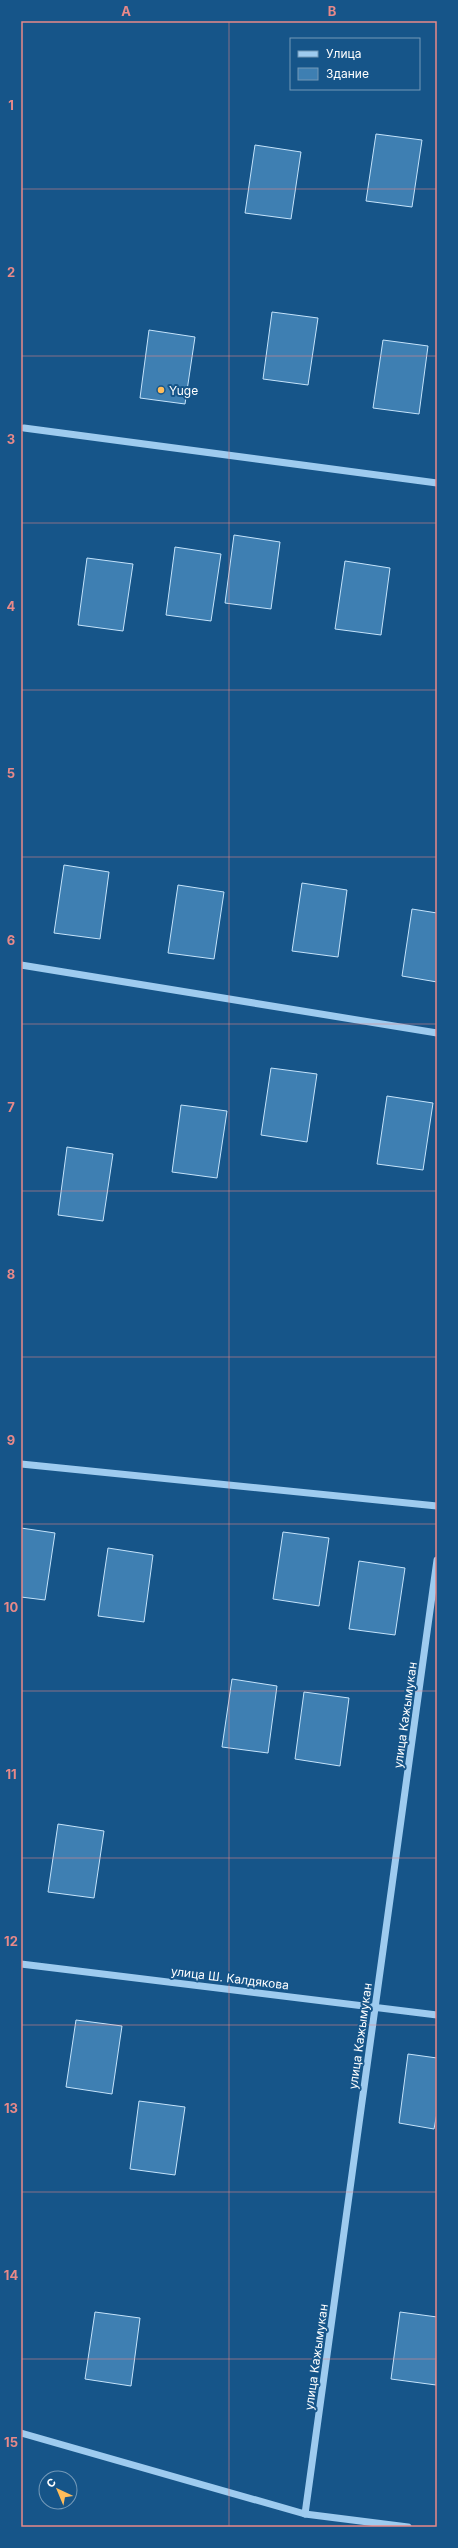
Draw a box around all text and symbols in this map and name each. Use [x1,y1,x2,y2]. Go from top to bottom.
text: A [121,3,131,19]
text: B [328,3,337,19]
legend [290,38,420,90]
text: Улица [326,46,361,61]
text: Здание [326,66,369,81]
text: 1 [8,97,14,113]
text: 2 [7,264,15,280]
place label: Yuge [169,383,198,398]
marker: Yuge [156,385,166,395]
text: 3 [7,431,15,447]
text: 4 [7,598,16,614]
text: 5 [7,765,15,781]
text: 6 [7,932,15,948]
text: 7 [7,1099,15,1115]
text: 8 [7,1266,15,1282]
text: 9 [7,1432,15,1448]
text: 10 [4,1599,18,1615]
street label: улица Кажымукан [390,1661,420,1769]
text: 11 [5,1766,17,1782]
text: 12 [4,1933,18,1949]
street label: улица Ш. Калдякова [170,1963,290,1993]
street label: улица Кажымукан [345,1982,375,2090]
text: 13 [4,2100,18,2116]
text: 14 [4,2267,18,2283]
street label: улица Кажымукан [301,2303,331,2411]
text: 15 [4,2434,18,2450]
north arrow [38,2470,78,2510]
text: С [43,2475,59,2491]

